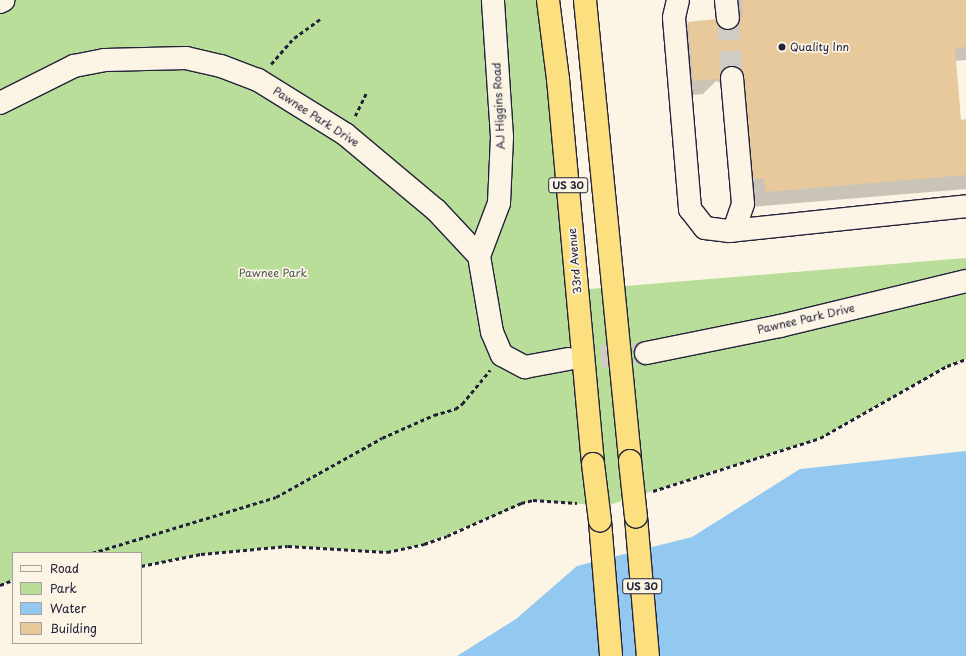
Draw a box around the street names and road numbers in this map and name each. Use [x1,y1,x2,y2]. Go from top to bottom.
street label: AJ Higgins Road [490,62,508,150]
street label: Pawnee Park Drive [270,84,362,150]
road number: US 30 [548,177,588,193]
street label: 33rd Avenue [565,227,585,295]
street label: Pawnee Park Drive [756,301,856,337]
road number: US 30 [622,578,662,594]

